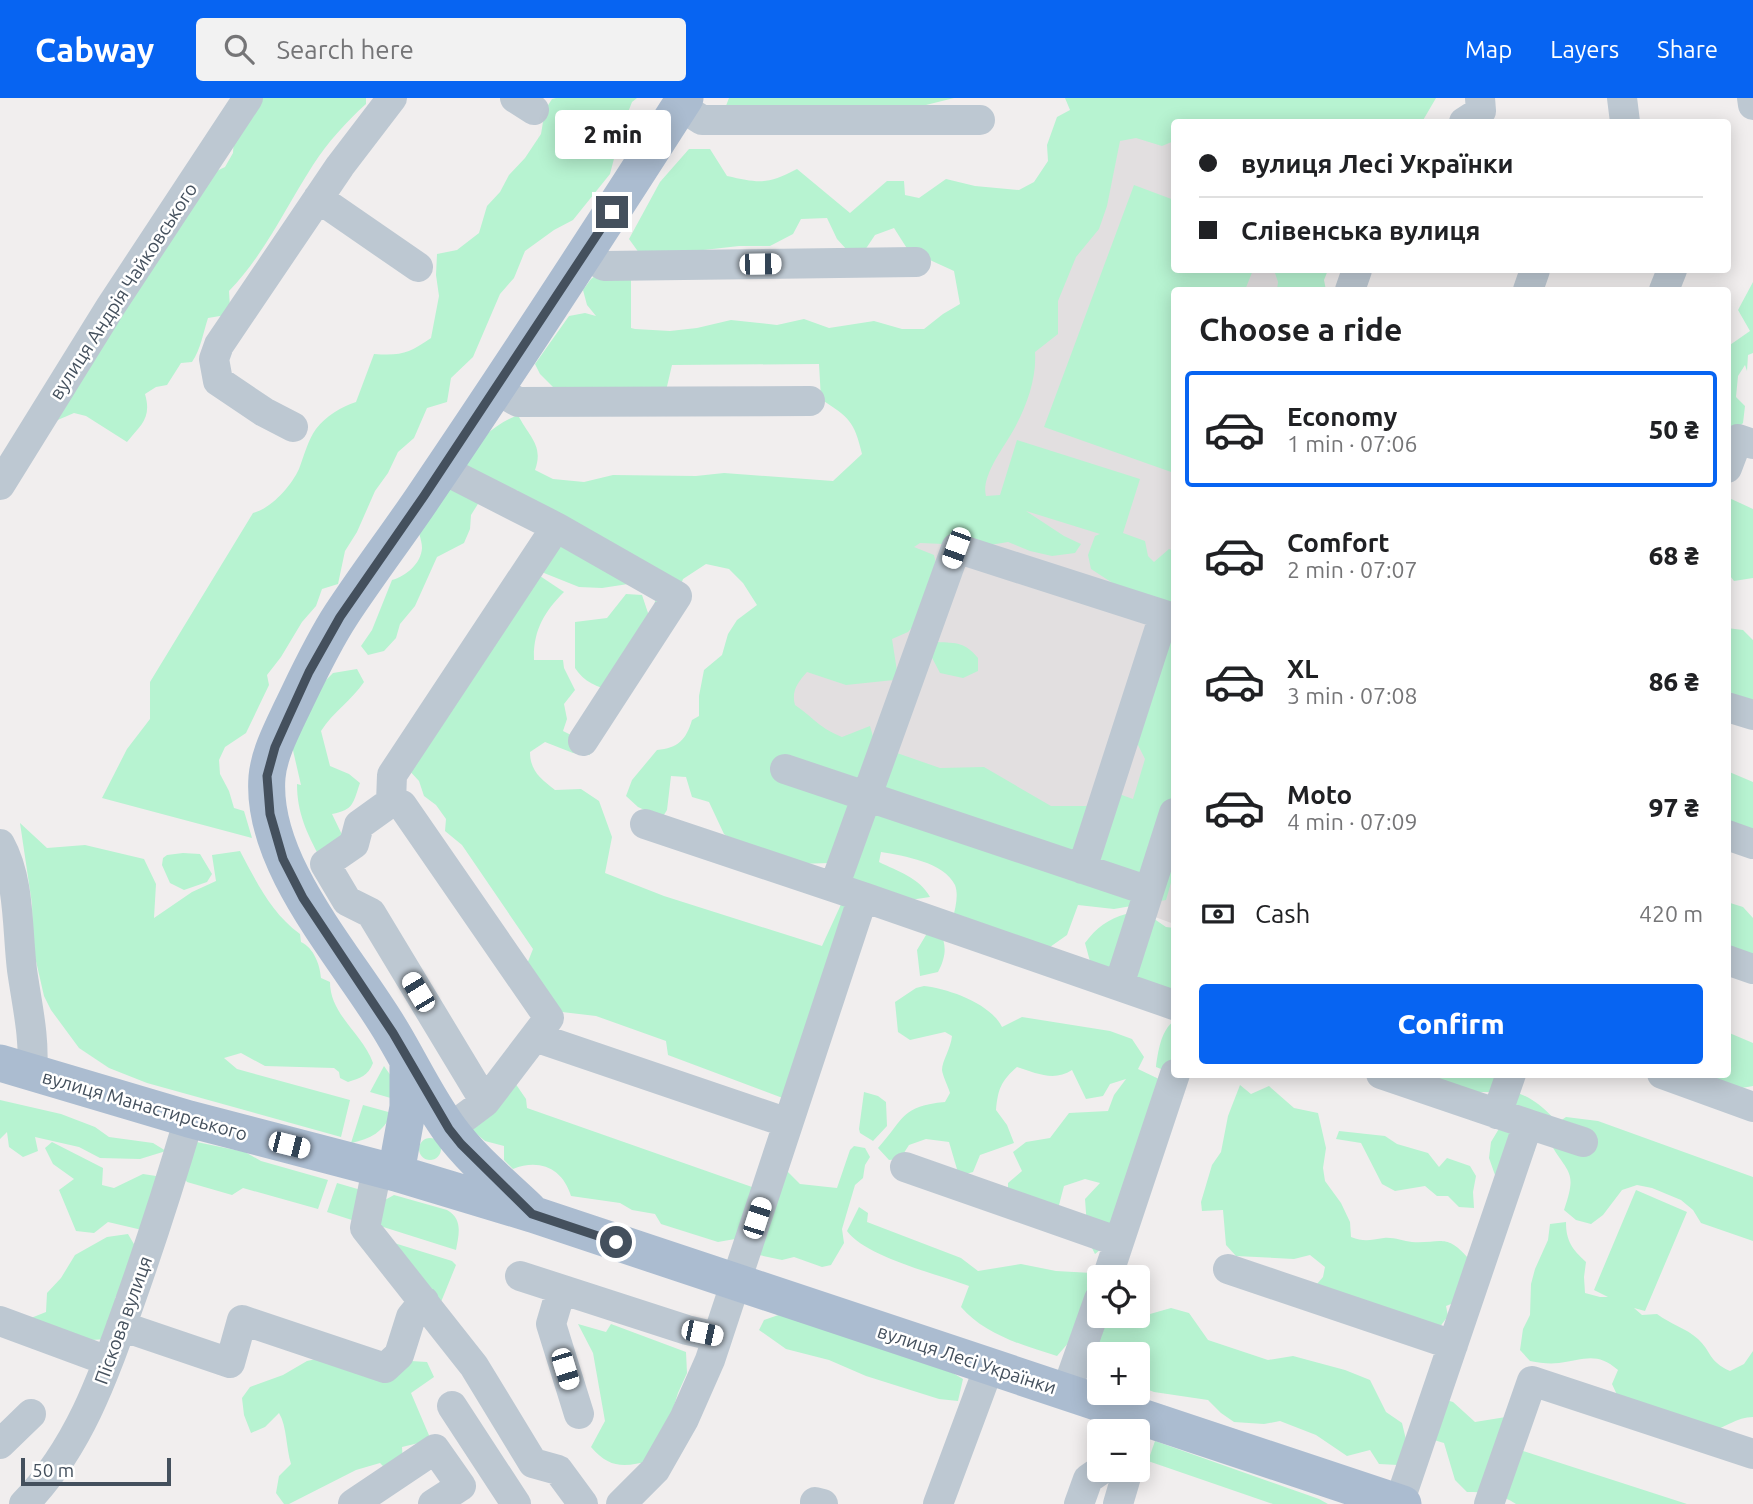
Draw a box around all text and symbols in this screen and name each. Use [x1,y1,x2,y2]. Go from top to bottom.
search box [196,18,686,81]
icon: search [220,30,258,68]
text: Cabway [35,31,154,68]
text: Search here [276,35,414,64]
text: Map [1465,36,1512,63]
text: Layers [1550,36,1619,63]
text: Share [1657,36,1718,63]
callout: 2 min [554,110,670,159]
text: 2 min [584,122,642,147]
text: вулиця Лесі Українки [1241,149,1513,178]
street label: вулиця Андрія Чайковського [45,179,201,403]
route end [596,196,628,228]
text: Слівенська вулиця [1241,216,1480,245]
car [739,253,782,275]
text: Choose a ride [1199,311,1402,347]
icon: car [1203,398,1266,461]
text: Economy [1287,402,1397,431]
text: 50 ₴ [1649,415,1699,444]
text: 1 min · 07:06 [1287,431,1418,456]
icon: car [1203,524,1266,587]
car [939,525,974,571]
text: Comfort [1287,528,1390,557]
text: 68 ₴ [1649,541,1699,570]
text: 2 min · 07:07 [1287,557,1418,582]
icon: car [1203,650,1266,713]
text: XL [1287,654,1318,683]
text: 86 ₴ [1649,667,1699,696]
text: 3 min · 07:08 [1287,683,1418,708]
icon: car [1203,776,1266,839]
text: Moto [1287,780,1352,809]
text: 97 ₴ [1649,793,1699,822]
text: 4 min · 07:09 [1287,809,1418,834]
icon: cash [1199,895,1237,933]
text: Cash [1255,899,1310,928]
text: 420 m [1639,901,1703,926]
car [399,969,438,1015]
button: Confirm [1199,984,1703,1064]
street label: вулиця Манастирського [40,1065,250,1145]
car [267,1130,312,1160]
car [741,1195,774,1241]
route start [600,1226,632,1258]
street label: Піскова вулиця [90,1253,156,1387]
map controls [1087,1265,1150,1482]
button: locate [1087,1265,1150,1328]
car [680,1318,725,1348]
street label: вулиця Лесі Українки [875,1320,1059,1398]
button: + [1087,1342,1150,1405]
car [549,1346,582,1392]
button: − [1087,1419,1150,1482]
scale bar [21,1455,172,1487]
text: 50 m [32,1459,74,1481]

